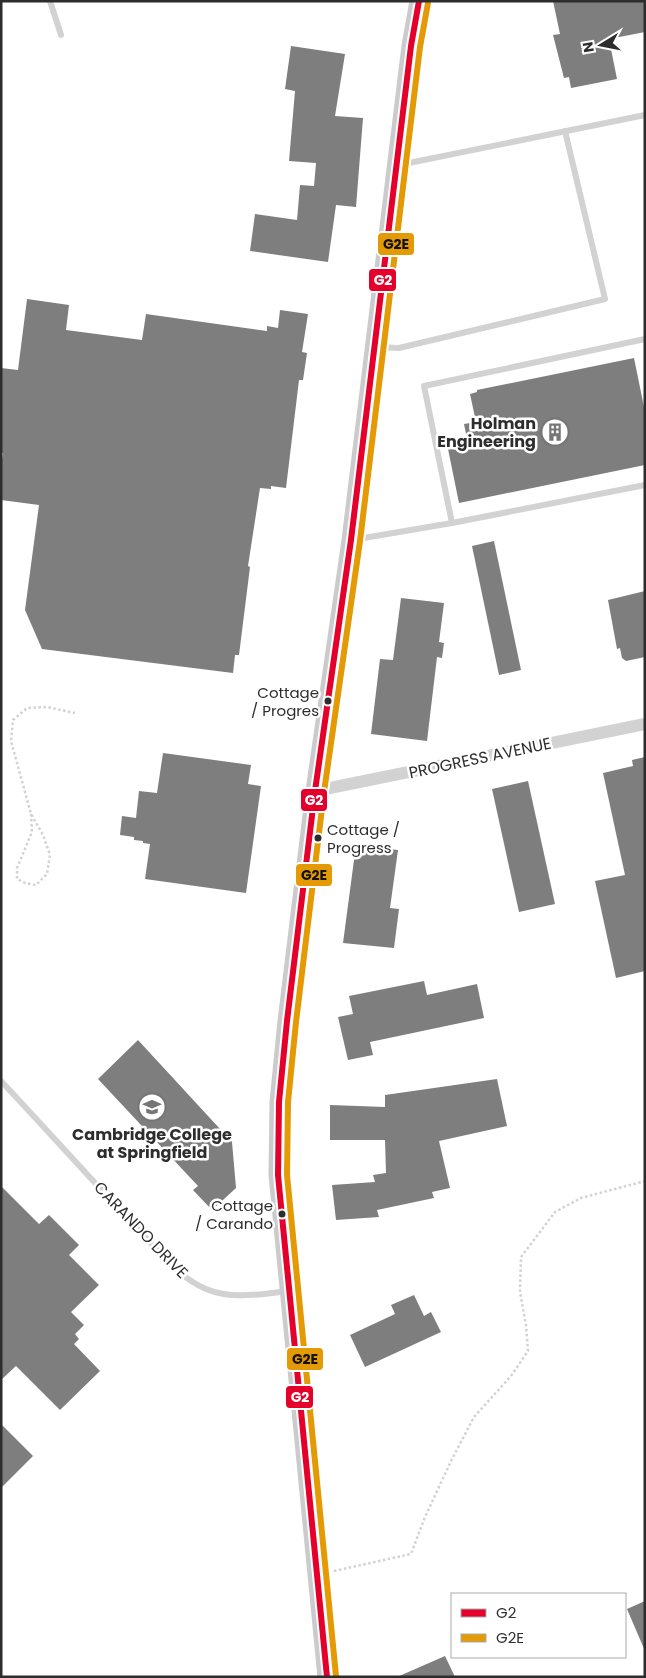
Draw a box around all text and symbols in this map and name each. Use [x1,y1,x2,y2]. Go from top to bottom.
north arrow [576,20,626,70]
text: N [577,40,599,54]
line badge: G2E [377,232,415,256]
text: G2E [383,234,409,254]
line badge: G2 [368,268,397,292]
text: G2 [374,270,392,290]
place label: Holman Engineering [437,412,536,453]
building icon: Holman Engineering [540,417,570,447]
place label: Cottage / Progres [251,682,319,721]
marker: Cottage / Progres [323,696,333,706]
street label: PROGRESS AVENUE [407,732,553,784]
line badge: G2 [300,788,328,812]
text: G2 [305,790,323,810]
place label: Cottage / Progress [327,819,400,858]
marker: Cottage / Progress [313,833,323,843]
line badge: G2E [295,863,333,887]
text: G2E [301,865,327,885]
school or university icon: Cambridge College at Springfield [137,1092,167,1122]
place label: Cambridge College at Springfield [72,1123,232,1164]
street label: CARANDO DRIVE [89,1176,193,1284]
place label: Cottage / Carando [195,1195,273,1234]
marker: Cottage / Carando [277,1209,287,1219]
line badge: G2E [286,1347,324,1371]
text: G2E [292,1349,318,1369]
line badge: G2 [285,1385,314,1409]
text: G2 [291,1387,309,1407]
legend [451,1593,626,1658]
text: G2 [496,1602,516,1623]
text: G2E [496,1627,524,1648]

